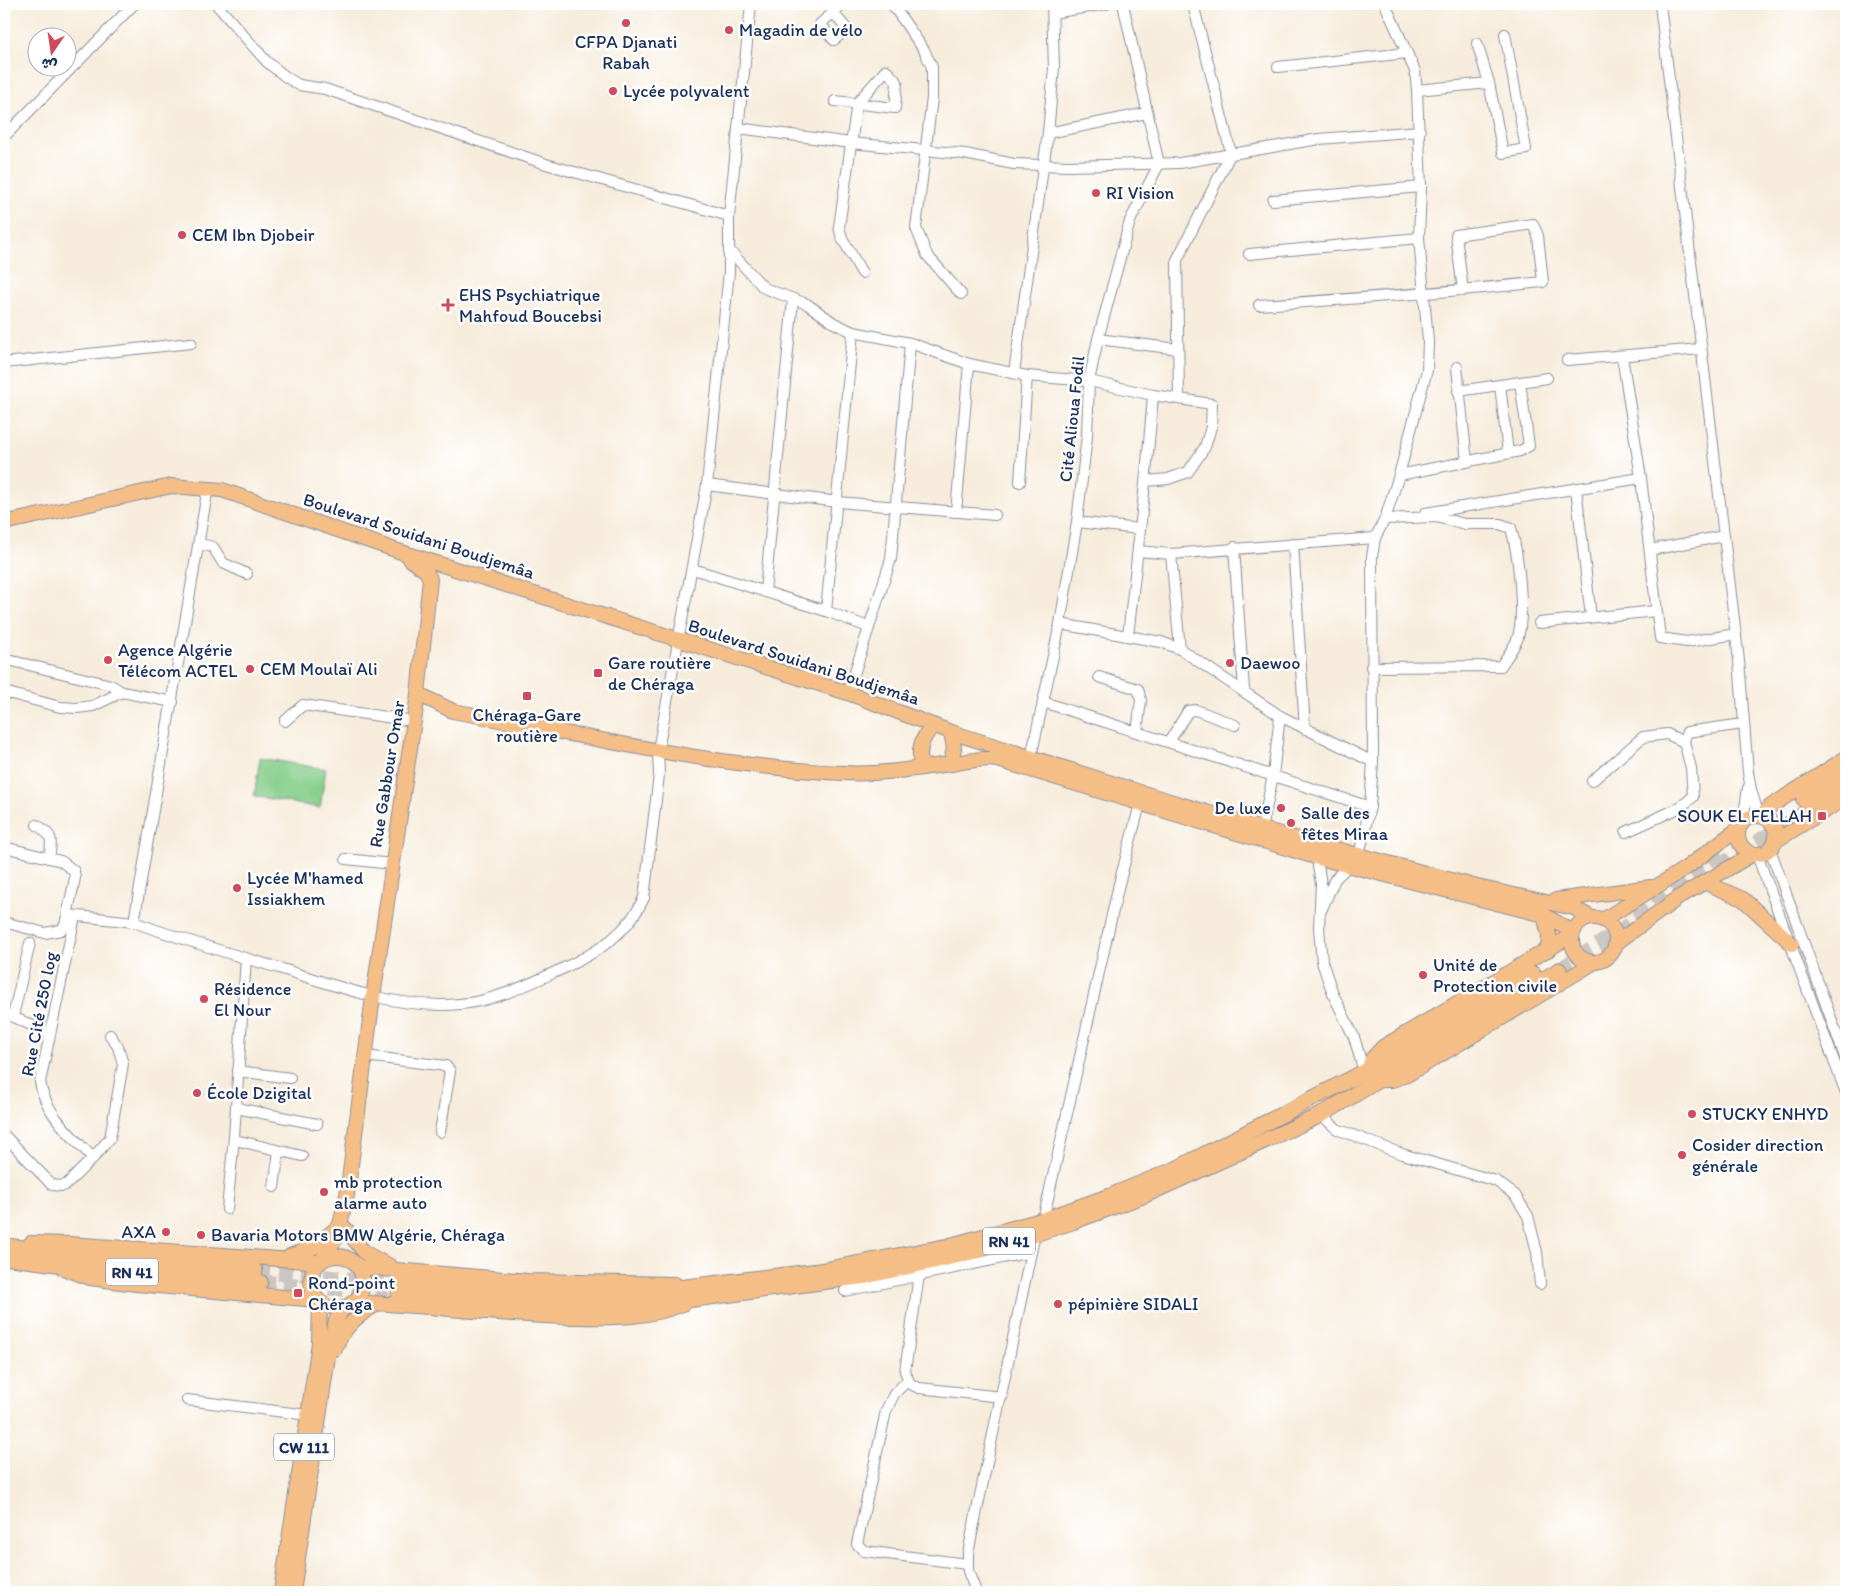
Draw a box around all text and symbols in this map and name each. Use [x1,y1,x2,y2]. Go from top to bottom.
marker: CFPA Djanati Rabah [620,17,632,29]
place label: Magadin de vélo [739,19,863,41]
marker: Magadin de vélo [723,24,735,36]
north arrow [28,28,78,78]
place label: CFPA Djanati Rabah [575,31,677,74]
text: ش [40,54,59,74]
place label: Lycée polyvalent [623,80,750,102]
marker: Lycée polyvalent [607,85,619,97]
place label: RI Vision [1106,182,1175,204]
marker: RI Vision [1090,187,1102,199]
place label: CEM Ibn Djobeir [192,224,315,246]
marker: CEM Ibn Djobeir [176,229,188,241]
place label: EHS Psychiatrique Mahfoud Boucebsi [459,284,602,327]
marker: EHS Psychiatrique Mahfoud Boucebsi [441,298,455,312]
street label: Cité Alioua Fodil [1054,355,1090,483]
street label: Boulevard Souidani Boudjemâa [300,488,538,584]
street label: Boulevard Souidani Boudjemâa [685,614,923,710]
place label: Agence Algérie Télécom ACTEL [118,639,237,682]
place label: Gare routière de Chéraga [608,652,711,695]
place label: Daewoo [1240,652,1300,674]
marker: Agence Algérie Télécom ACTEL [102,654,114,666]
marker: Daewoo [1224,657,1236,669]
place label: CEM Moulaï Ali [260,658,378,680]
marker: CEM Moulaï Ali [244,663,256,675]
marker: Gare routière de Chéraga [592,667,604,679]
marker: Chéraga-Gare routière [521,690,533,702]
street label: Rue Gabbour Omar [365,699,410,849]
place label: Chéraga-Gare routière [473,704,581,747]
place label: De luxe [1214,797,1271,819]
marker: De luxe [1275,802,1287,814]
place label: Salle des fêtes Miraa [1301,802,1389,845]
place label: SOUK EL FELLAH [1677,805,1812,827]
marker: SOUK EL FELLAH [1816,810,1828,822]
marker: Salle des fêtes Miraa [1285,817,1297,829]
place label: Lycée M'hamed Issiakhem [247,867,364,910]
marker: Lycée M'hamed Issiakhem [231,882,243,894]
street label: Rue Cité 250 log [16,949,62,1078]
place label: Unité de Protection civile [1433,954,1557,997]
marker: Unité de Protection civile [1417,969,1429,981]
place label: Résidence El Nour [214,978,292,1021]
marker: Résidence El Nour [198,993,210,1005]
place label: École Dzigital [207,1082,312,1104]
marker: École Dzigital [191,1087,203,1099]
place label: STUCKY ENHYD [1702,1103,1828,1125]
marker: STUCKY ENHYD [1686,1108,1698,1120]
place label: Cosider direction générale [1692,1134,1824,1177]
marker: Cosider direction générale [1676,1149,1688,1161]
place label: mb protection alarme auto [334,1171,443,1214]
marker: mb protection alarme auto [318,1186,330,1198]
place label: AXA [122,1221,156,1243]
place label: Bavaria Motors BMW Algérie, Chéraga [211,1224,505,1246]
marker: AXA [160,1226,172,1238]
road number: RN 41 [983,1228,1035,1254]
marker: Bavaria Motors BMW Algérie, Chéraga [195,1229,207,1241]
road number: RN 41 [106,1258,158,1286]
place label: Rond-point Chéraga [308,1272,395,1315]
marker: Rond-point Chéraga [292,1287,304,1299]
place label: pépinière SIDALI [1068,1293,1198,1315]
marker: pépinière SIDALI [1052,1298,1064,1310]
road number: CW 111 [274,1434,334,1460]

